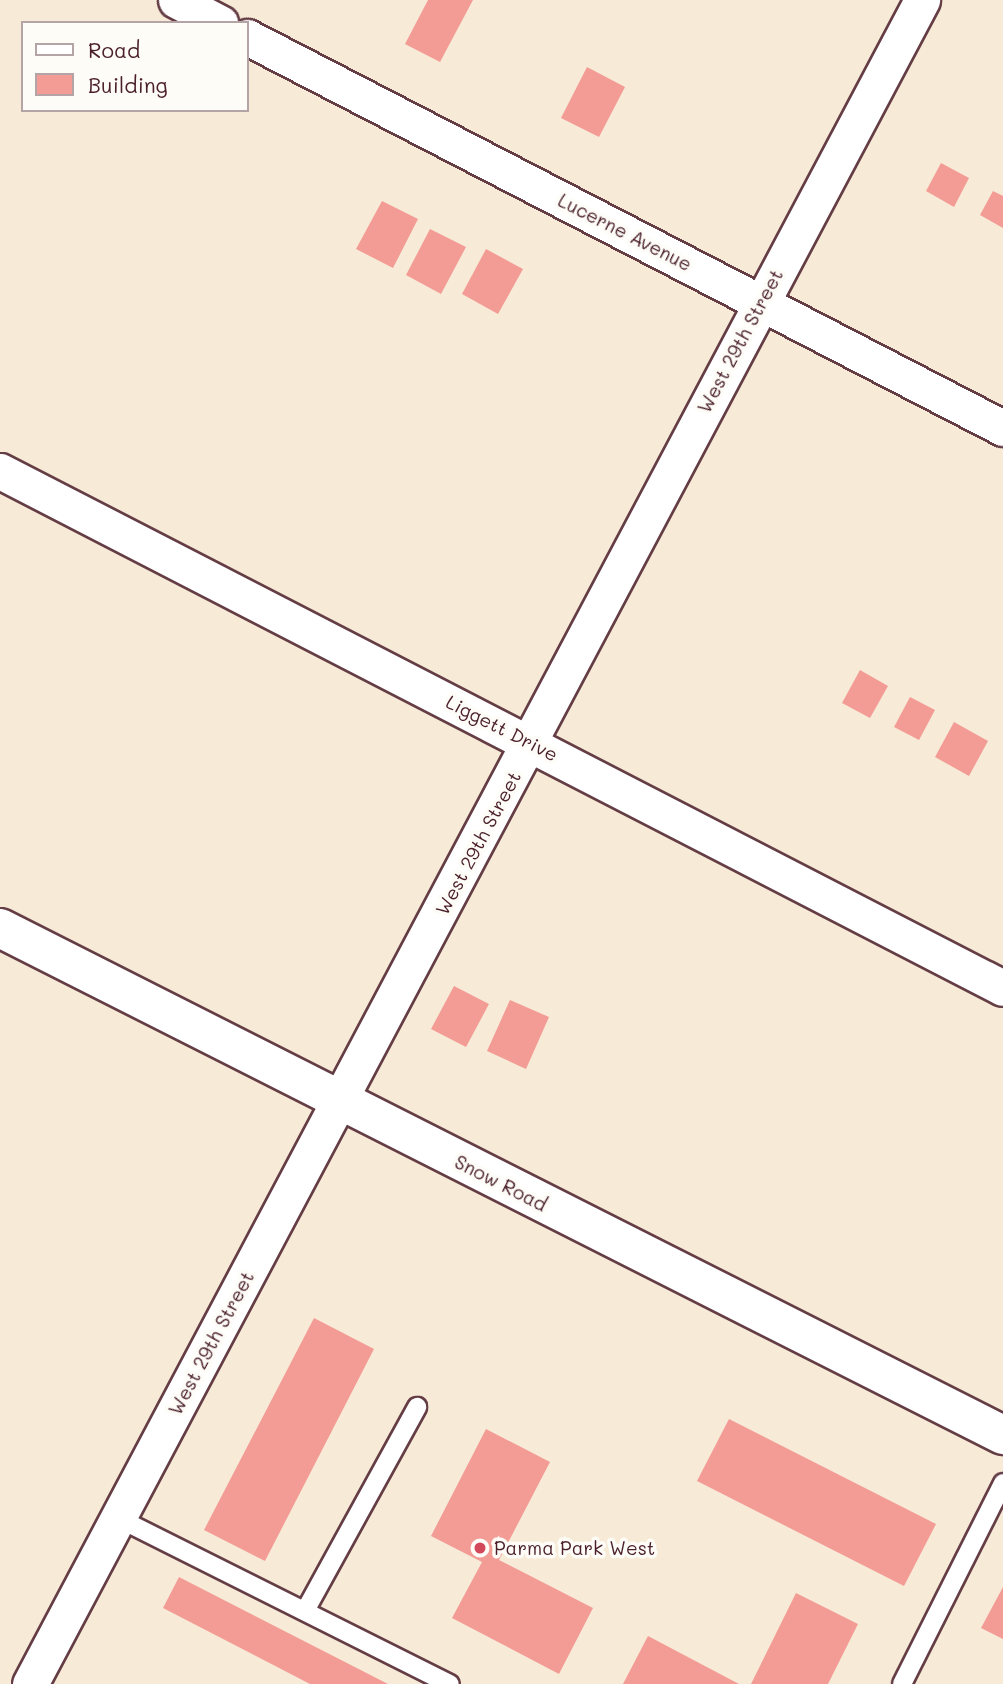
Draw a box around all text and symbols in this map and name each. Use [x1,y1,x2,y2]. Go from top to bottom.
legend [21,21,248,112]
text: Road [88,36,140,63]
text: Building [88,71,168,98]
street label: Lucerne Avenue [554,188,696,276]
street label: West 29th Street [692,265,788,417]
street label: Liggett Drive [442,690,562,766]
street label: West 29th Street [430,767,526,919]
street label: Snow Road [451,1150,551,1216]
street label: West 29th Street [163,1267,259,1419]
place label: Parma Park West [494,1537,655,1559]
marker: Parma Park West [472,1540,488,1556]

